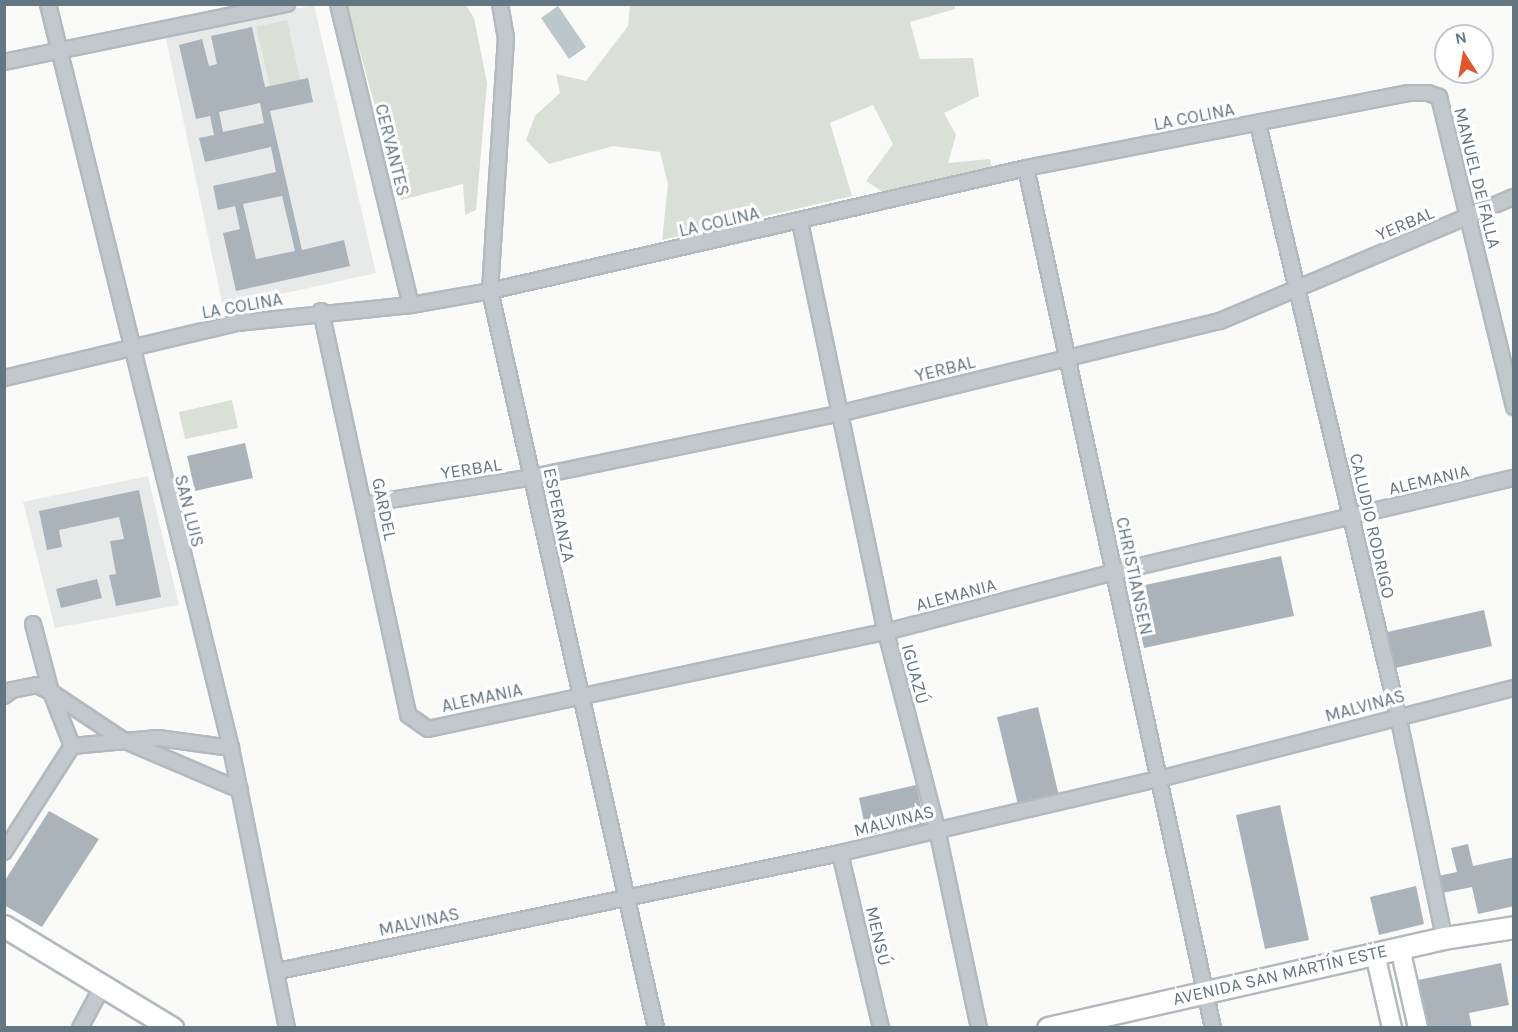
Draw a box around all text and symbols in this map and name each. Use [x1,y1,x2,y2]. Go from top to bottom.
north arrow [1434,24,1494,84]
text: N [1453,27,1468,48]
street label: LA COLINA [1152,99,1236,135]
street label: CERVANTES [370,102,414,198]
street label: MANUEL DE FALLA [1449,105,1505,251]
street label: LA COLINA [677,202,761,242]
street label: YERBAL [1373,202,1437,246]
street label: LA COLINA [200,288,284,324]
street label: YERBAL [913,351,977,387]
street label: CALUDIO RODRIGO [1345,451,1399,601]
street label: YERBAL [439,454,503,484]
street label: ALEMANIA [1387,460,1471,500]
street label: ESPERANZA [538,466,580,564]
street label: SAN LUIS [170,473,208,549]
street label: GARDEL [367,476,401,542]
street label: CHRISTIANSEN [1111,515,1157,637]
street label: ALEMANIA [914,574,998,616]
street label: IGUAZÚ [897,642,933,706]
street label: ALEMANIA [440,679,524,717]
street label: MALVINAS [1323,685,1407,727]
street label: MALVINAS [852,801,936,841]
street label: MALVINAS [377,903,461,941]
street label: MENSÚ [861,904,895,968]
street label: AVENIDA SAN MARTÍN ESTE [1171,940,1389,1010]

